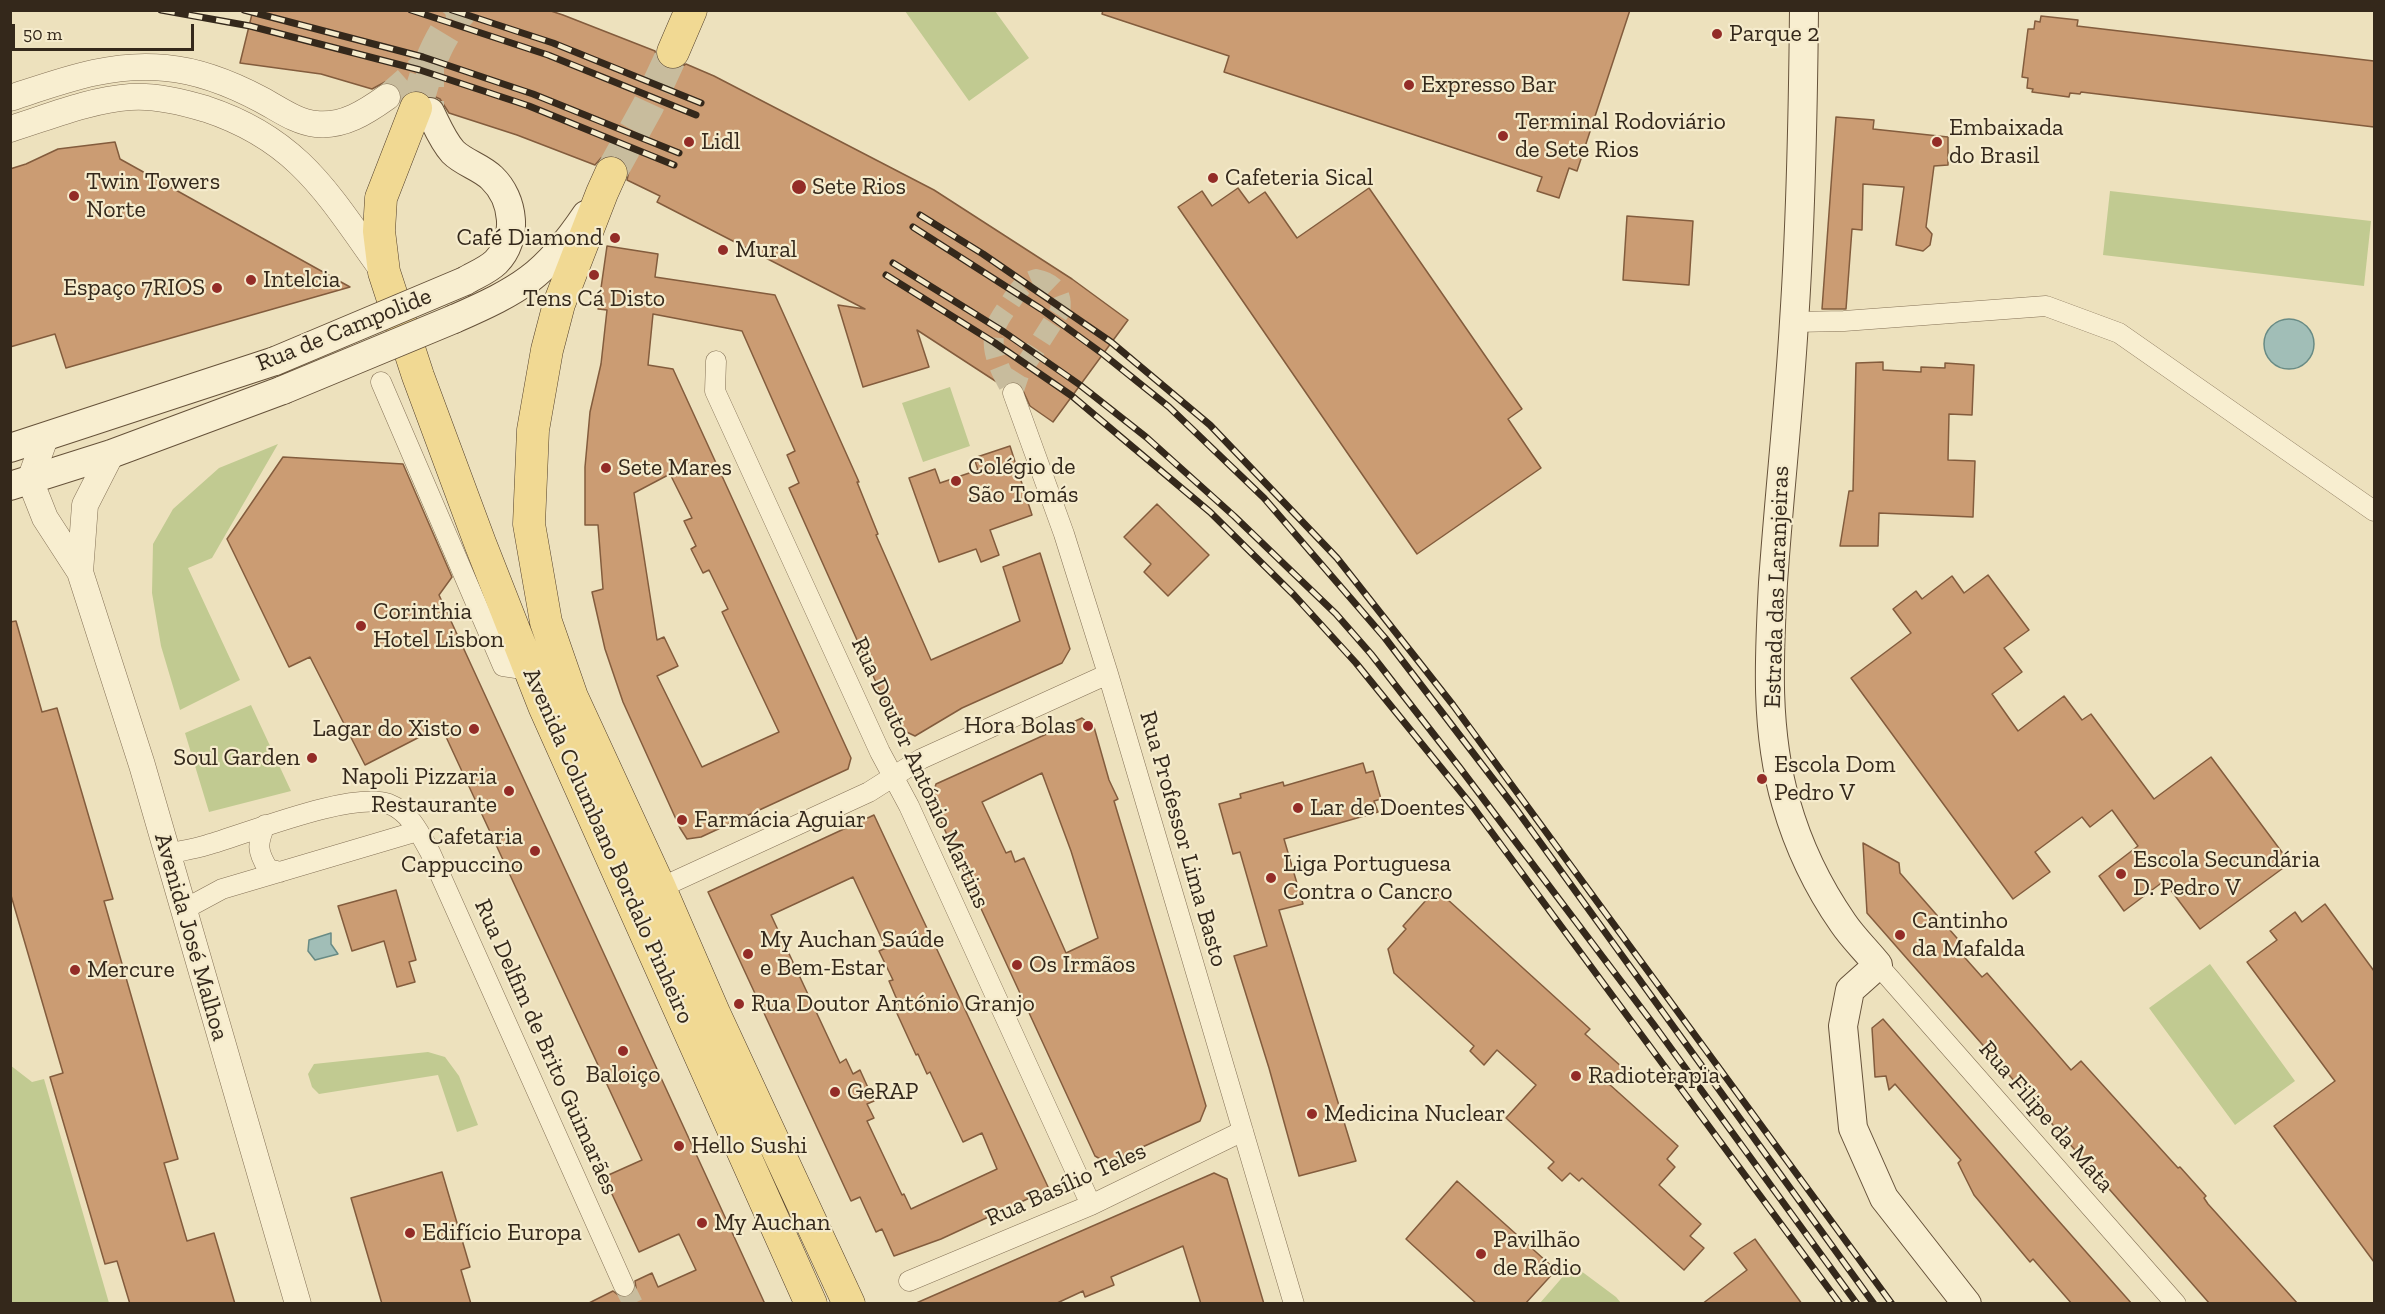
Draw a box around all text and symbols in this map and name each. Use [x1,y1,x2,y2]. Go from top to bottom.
scale bar [15,12,196,50]
place label: Parque 2 [1729,20,1820,48]
text: 50 m [23,23,62,45]
marker: Parque 2 [1710,27,1724,41]
place label: Expresso Bar [1421,71,1557,99]
marker: Expresso Bar [1402,78,1416,92]
place label: Terminal Rodoviário de Sete Rios [1515,108,1726,164]
place label: Embaixada do Brasil [1949,114,2064,170]
place label: Lidl [701,128,740,156]
marker: Terminal Rodoviário de Sete Rios [1496,129,1510,143]
marker: Lidl [682,135,696,149]
marker: Embaixada do Brasil [1930,135,1944,149]
place label: Cafeteria Sical [1225,164,1373,192]
place label: Twin Towers Norte [86,168,220,224]
marker: Cafeteria Sical [1206,171,1220,185]
place label: Sete Rios [812,173,906,201]
marker: Sete Rios [790,178,808,196]
marker: Twin Towers Norte [67,189,81,203]
place label: Café Diamond [457,224,603,252]
marker: Café Diamond [608,231,622,245]
place label: Mural [735,236,797,264]
marker: Mural [716,243,730,257]
place label: Intelcia [263,266,340,294]
marker: Tens Cá Disto [587,268,601,282]
marker: Intelcia [244,273,258,287]
place label: Espaço 7RIOS [63,274,205,302]
marker: Espaço 7RIOS [210,281,224,295]
street label: Rua de Campolide [252,282,436,378]
place label: Tens Cá Disto [523,285,665,313]
place label: Colégio de São Tomás [968,453,1079,509]
place label: Sete Mares [618,454,732,482]
marker: Sete Mares [599,461,613,475]
street label: Estrada das Laranjeiras [1758,465,1796,709]
marker: Colégio de São Tomás [949,474,963,488]
place label: Corinthia Hotel Lisbon [373,598,504,654]
marker: Corinthia Hotel Lisbon [354,619,368,633]
street label: Rua Doutor António Martins [844,633,996,913]
street label: Avenida Columbano Bordalo Pinheiro [516,664,700,1028]
street label: Rua Professor Lima Basto [1133,708,1233,970]
place label: Hora Bolas [964,712,1076,740]
place label: Lagar do Xisto [313,715,462,743]
marker: Hora Bolas [1081,719,1095,733]
marker: Lagar do Xisto [467,722,481,736]
place label: Soul Garden [173,744,300,772]
marker: Soul Garden [305,751,319,765]
place label: Escola Dom Pedro V [1774,751,1895,807]
place label: Napoli Pizzaria Restaurante [341,763,497,819]
marker: Escola Dom Pedro V [1755,772,1769,786]
marker: Napoli Pizzaria Restaurante [502,784,516,798]
place label: Lar de Doentes [1310,794,1465,822]
marker: Lar de Doentes [1291,801,1305,815]
place label: Farmácia Aguiar [694,806,866,834]
marker: Farmácia Aguiar [675,813,689,827]
place label: Cafetaria Cappuccino [401,823,523,879]
street label: Avenida José Malhoa [148,830,234,1044]
marker: Cafetaria Cappuccino [528,844,542,858]
place label: Escola Secundária D. Pedro V [2133,846,2320,902]
place label: Liga Portuguesa Contra o Cancro [1283,850,1453,906]
marker: Escola Secundária D. Pedro V [2114,867,2128,881]
marker: Liga Portuguesa Contra o Cancro [1264,871,1278,885]
street label: Rua Delfim de Brito Guimarães [468,895,624,1199]
place label: Cantinho da Mafalda [1912,907,2025,963]
place label: My Auchan Saúde e Bem-Estar [760,926,944,982]
marker: Cantinho da Mafalda [1893,928,1907,942]
marker: My Auchan Saúde e Bem-Estar [741,947,755,961]
place label: Os Irmãos [1029,951,1135,979]
place label: Mercure [87,956,175,984]
marker: Os Irmãos [1010,958,1024,972]
marker: Mercure [68,963,82,977]
place label: Rua Doutor António Granjo [751,990,1035,1018]
marker: Rua Doutor António Granjo [732,997,746,1011]
street label: Rua Filipe da Mata [1972,1035,2120,1199]
marker: Baloiço [616,1044,630,1058]
place label: Baloiço [586,1061,660,1089]
place label: Radioterapia [1588,1062,1720,1090]
marker: Radioterapia [1569,1069,1583,1083]
place label: GeRAP [847,1078,919,1106]
marker: GeRAP [828,1085,842,1099]
place label: Medicina Nuclear [1324,1100,1505,1128]
marker: Medicina Nuclear [1305,1107,1319,1121]
place label: Hello Sushi [691,1132,807,1160]
street label: Rua Basílio Teles [981,1137,1151,1233]
marker: Hello Sushi [672,1139,686,1153]
place label: My Auchan [714,1209,831,1237]
marker: My Auchan [695,1216,709,1230]
place label: Edifício Europa [422,1219,582,1247]
marker: Edifício Europa [403,1226,417,1240]
place label: Pavilhão de Rádio [1493,1226,1582,1282]
marker: Pavilhão de Rádio [1474,1247,1488,1261]

